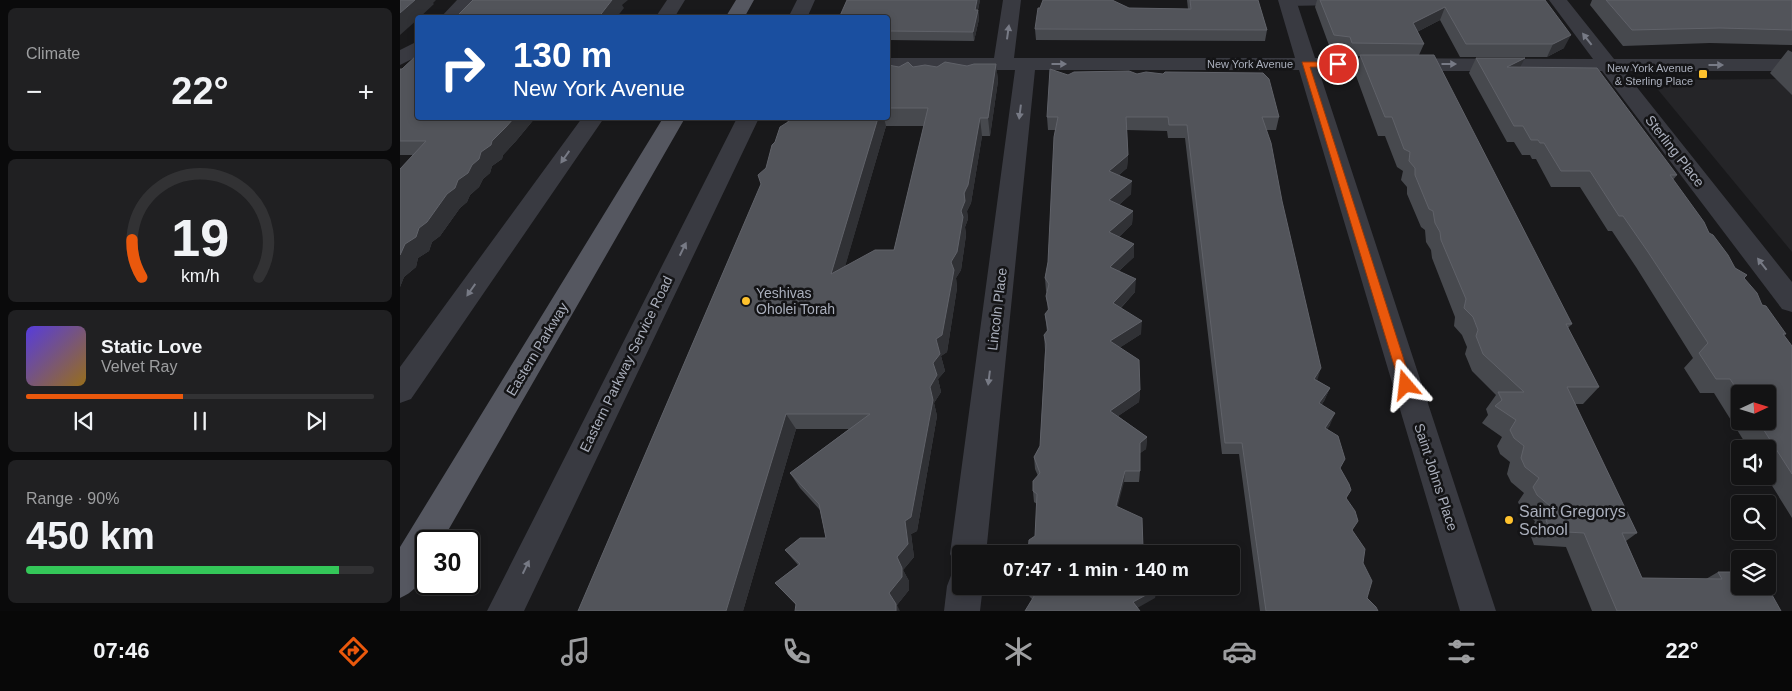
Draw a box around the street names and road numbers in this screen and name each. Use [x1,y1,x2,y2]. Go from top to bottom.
street label: New York Avenue [1207,58,1293,70]
street label: Sterling Place [1642,112,1708,190]
street label: Lincoln Place [984,266,1010,351]
street label: Eastern Parkway Service Road [576,273,676,455]
street label: Eastern Parkway [503,300,571,398]
street label: Saint Johns Place [1411,421,1461,533]

